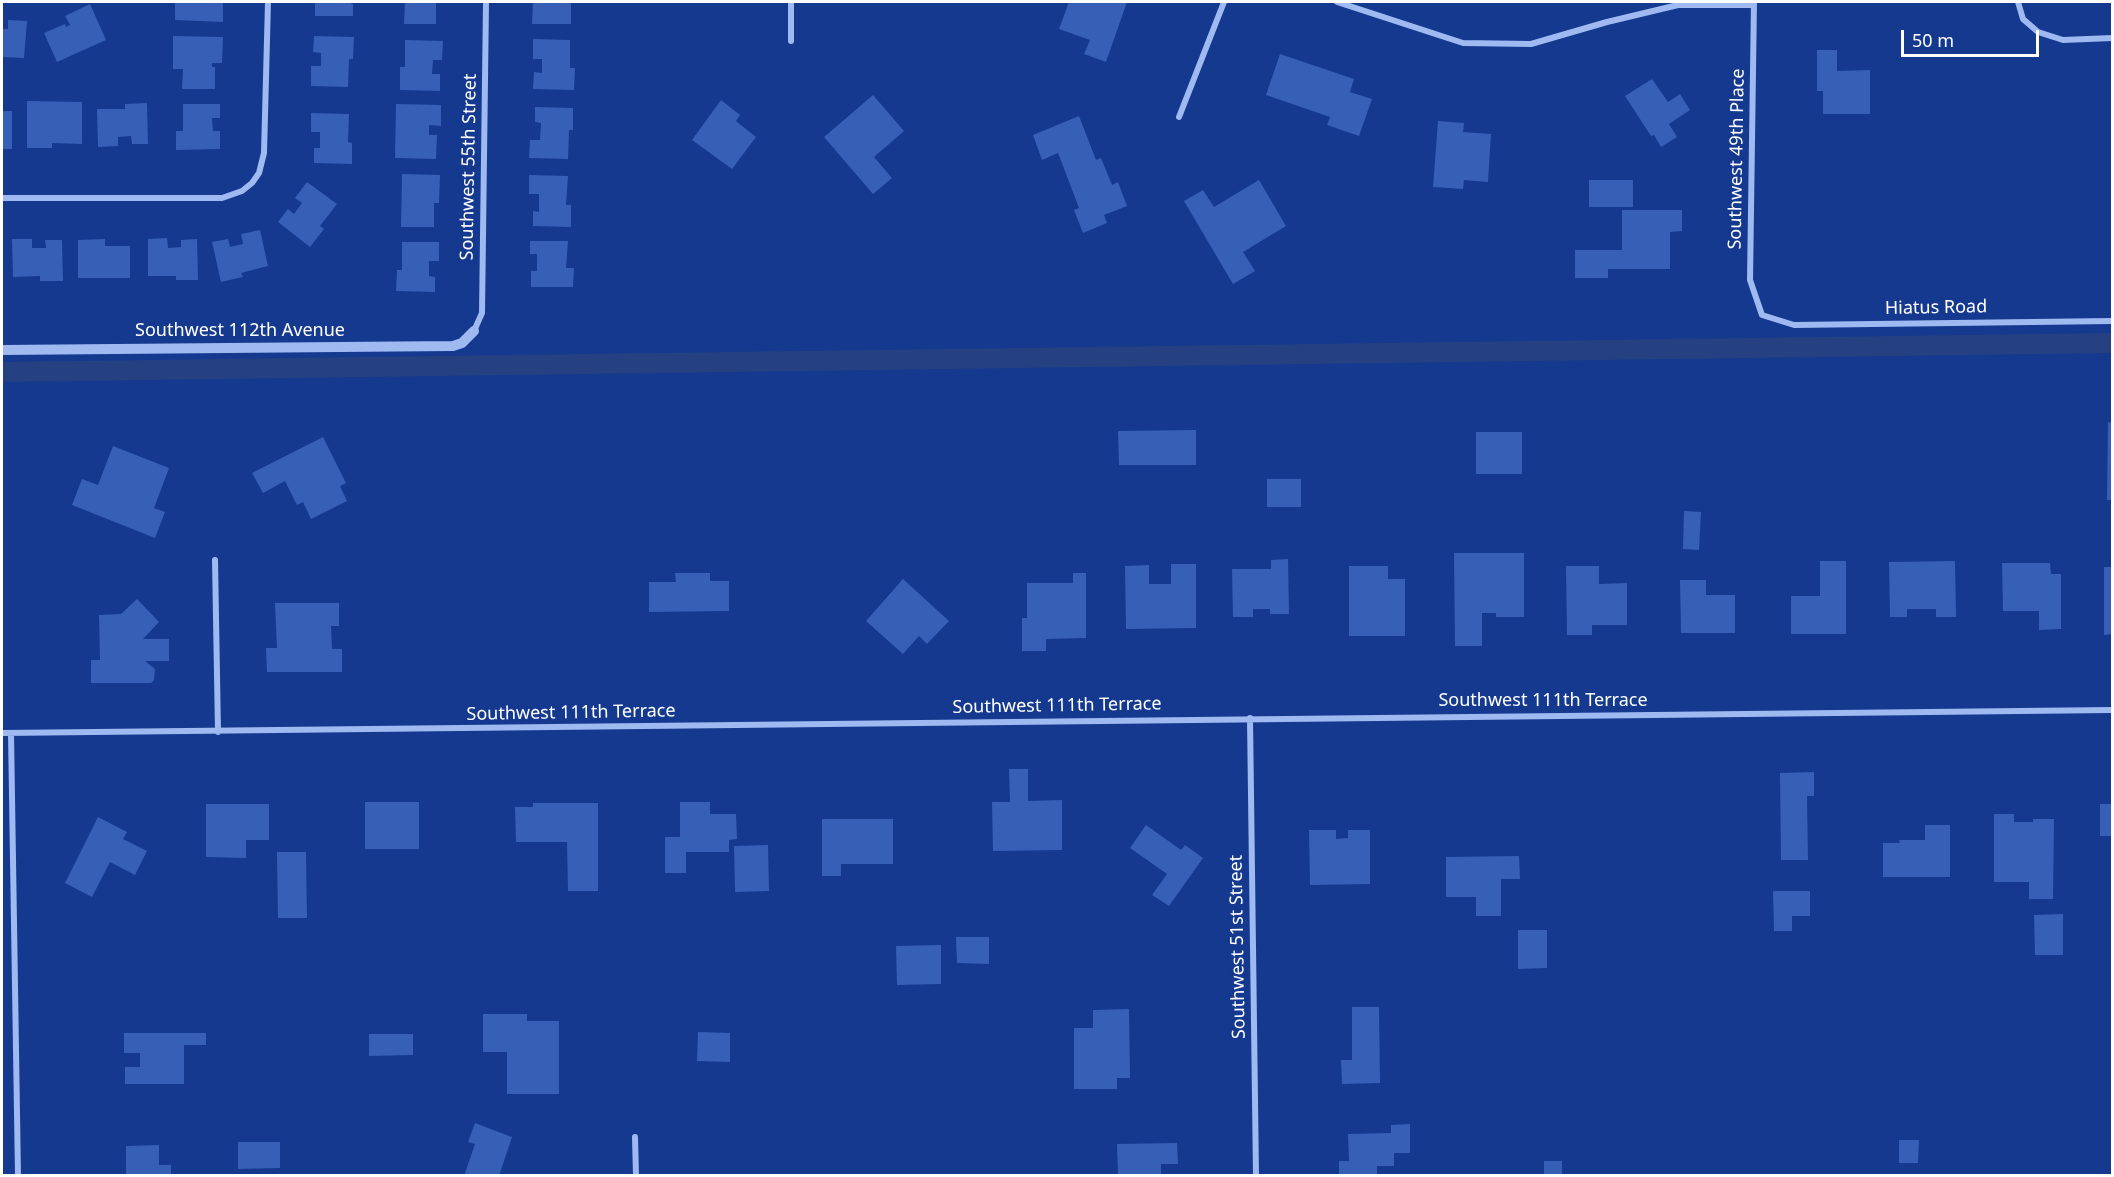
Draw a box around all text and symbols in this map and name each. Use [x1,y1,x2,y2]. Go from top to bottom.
scale bar [1904,18,2042,56]
text: 50 m [1912,28,1954,52]
street label: Southwest 49th Place [1725,68,1749,250]
street label: Southwest 55th Street [457,73,481,261]
street label: Hiatus Road [1885,296,1987,320]
street label: Southwest 112th Avenue [135,320,345,342]
street label: Southwest 111th Terrace [1438,690,1648,712]
street label: Southwest 111th Terrace [952,693,1162,719]
street label: Southwest 111th Terrace [466,700,676,726]
street label: Southwest 51st Street [1226,855,1250,1039]

